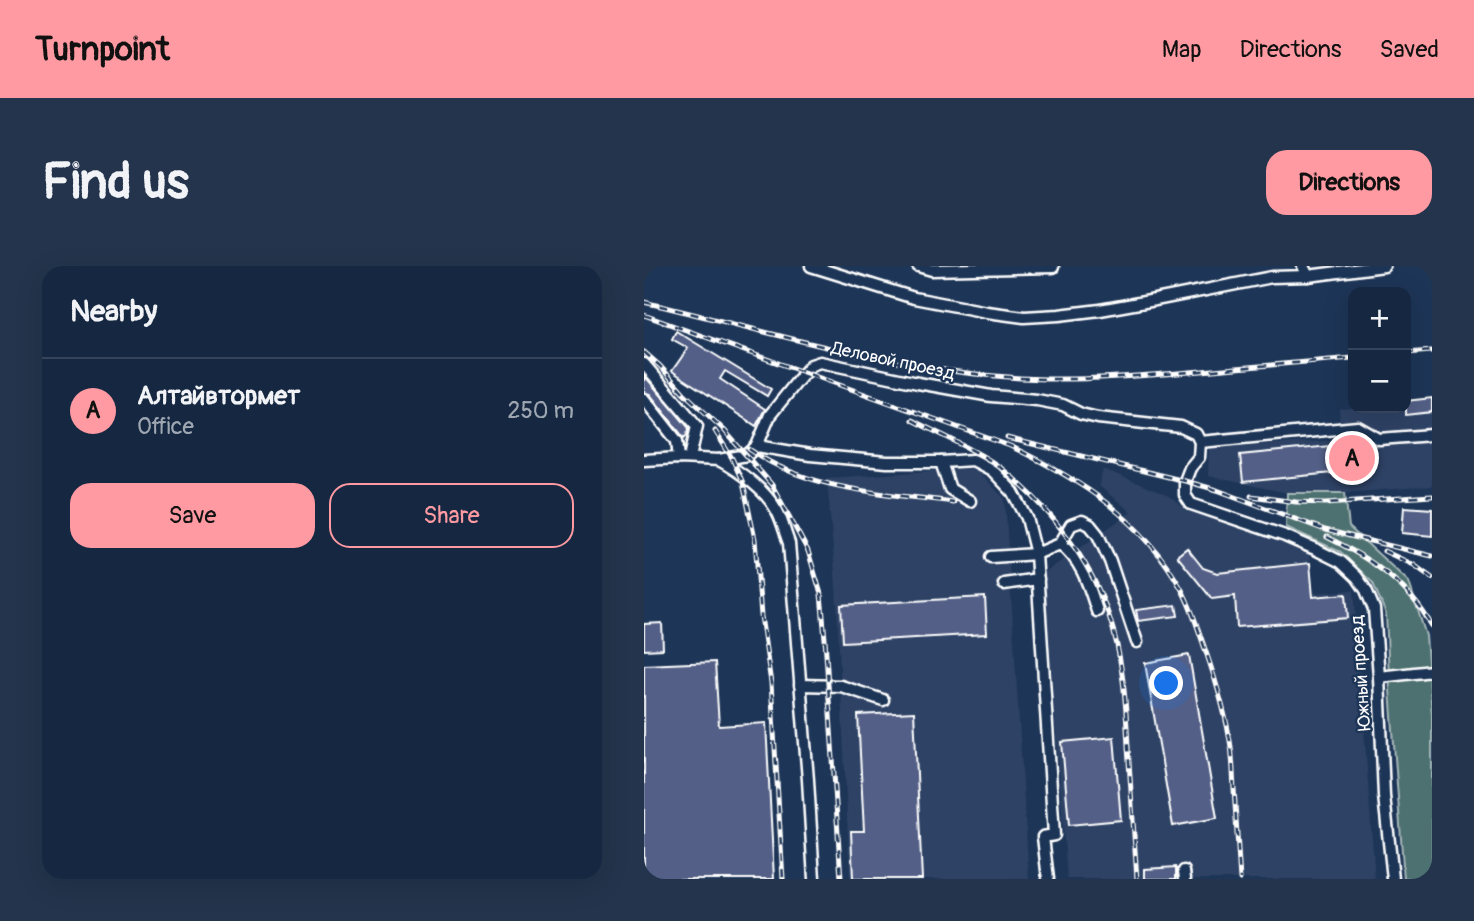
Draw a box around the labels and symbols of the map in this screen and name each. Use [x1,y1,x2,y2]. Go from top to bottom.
street label: Деловой проезд [828,336,957,385]
pin: A [1329,432,1375,484]
street label: Южный проезд [1345,614,1377,732]
your location [1149,666,1183,700]

